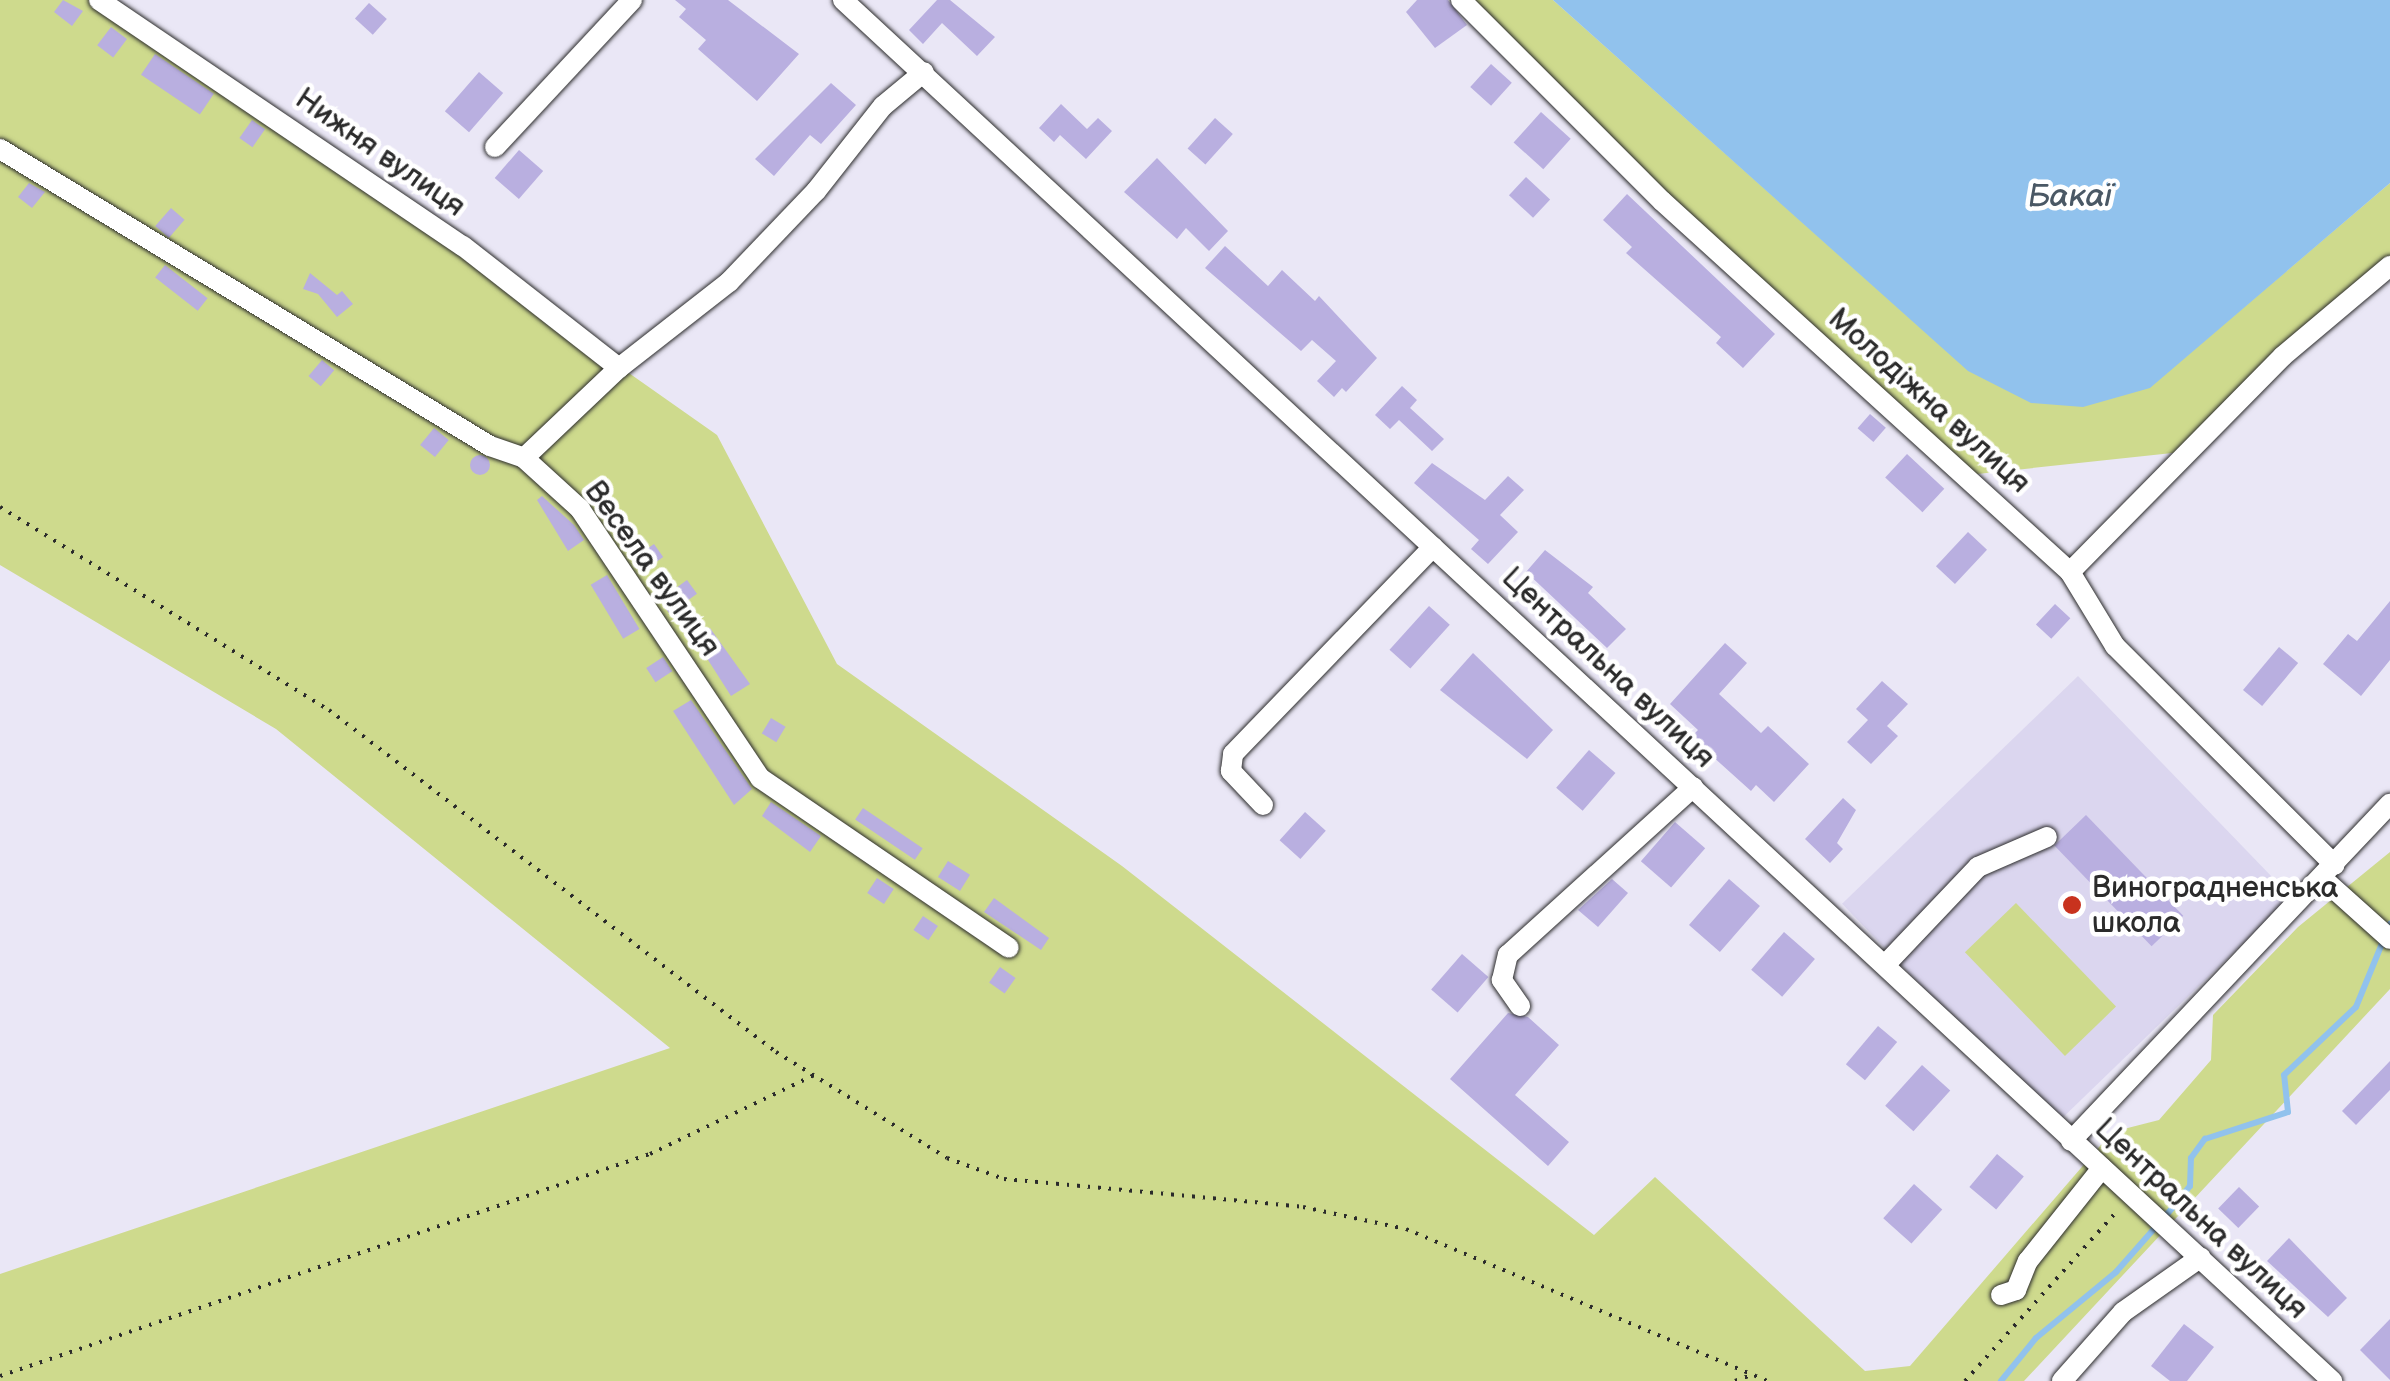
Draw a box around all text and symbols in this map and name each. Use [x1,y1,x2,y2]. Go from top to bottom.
street label: Нижня вулиця [288,81,472,225]
water label: Бакаї [2028,178,2112,216]
street label: Молодіжна вулиця [1821,301,2037,501]
street label: Весела вулиця [576,474,728,664]
street label: Центральна вулиця [1494,560,1722,776]
place label: Виноградненська школа [2092,870,2338,940]
marker: Виноградненська школа [2061,894,2083,916]
street label: Центральна вулиця [2087,1111,2315,1327]

